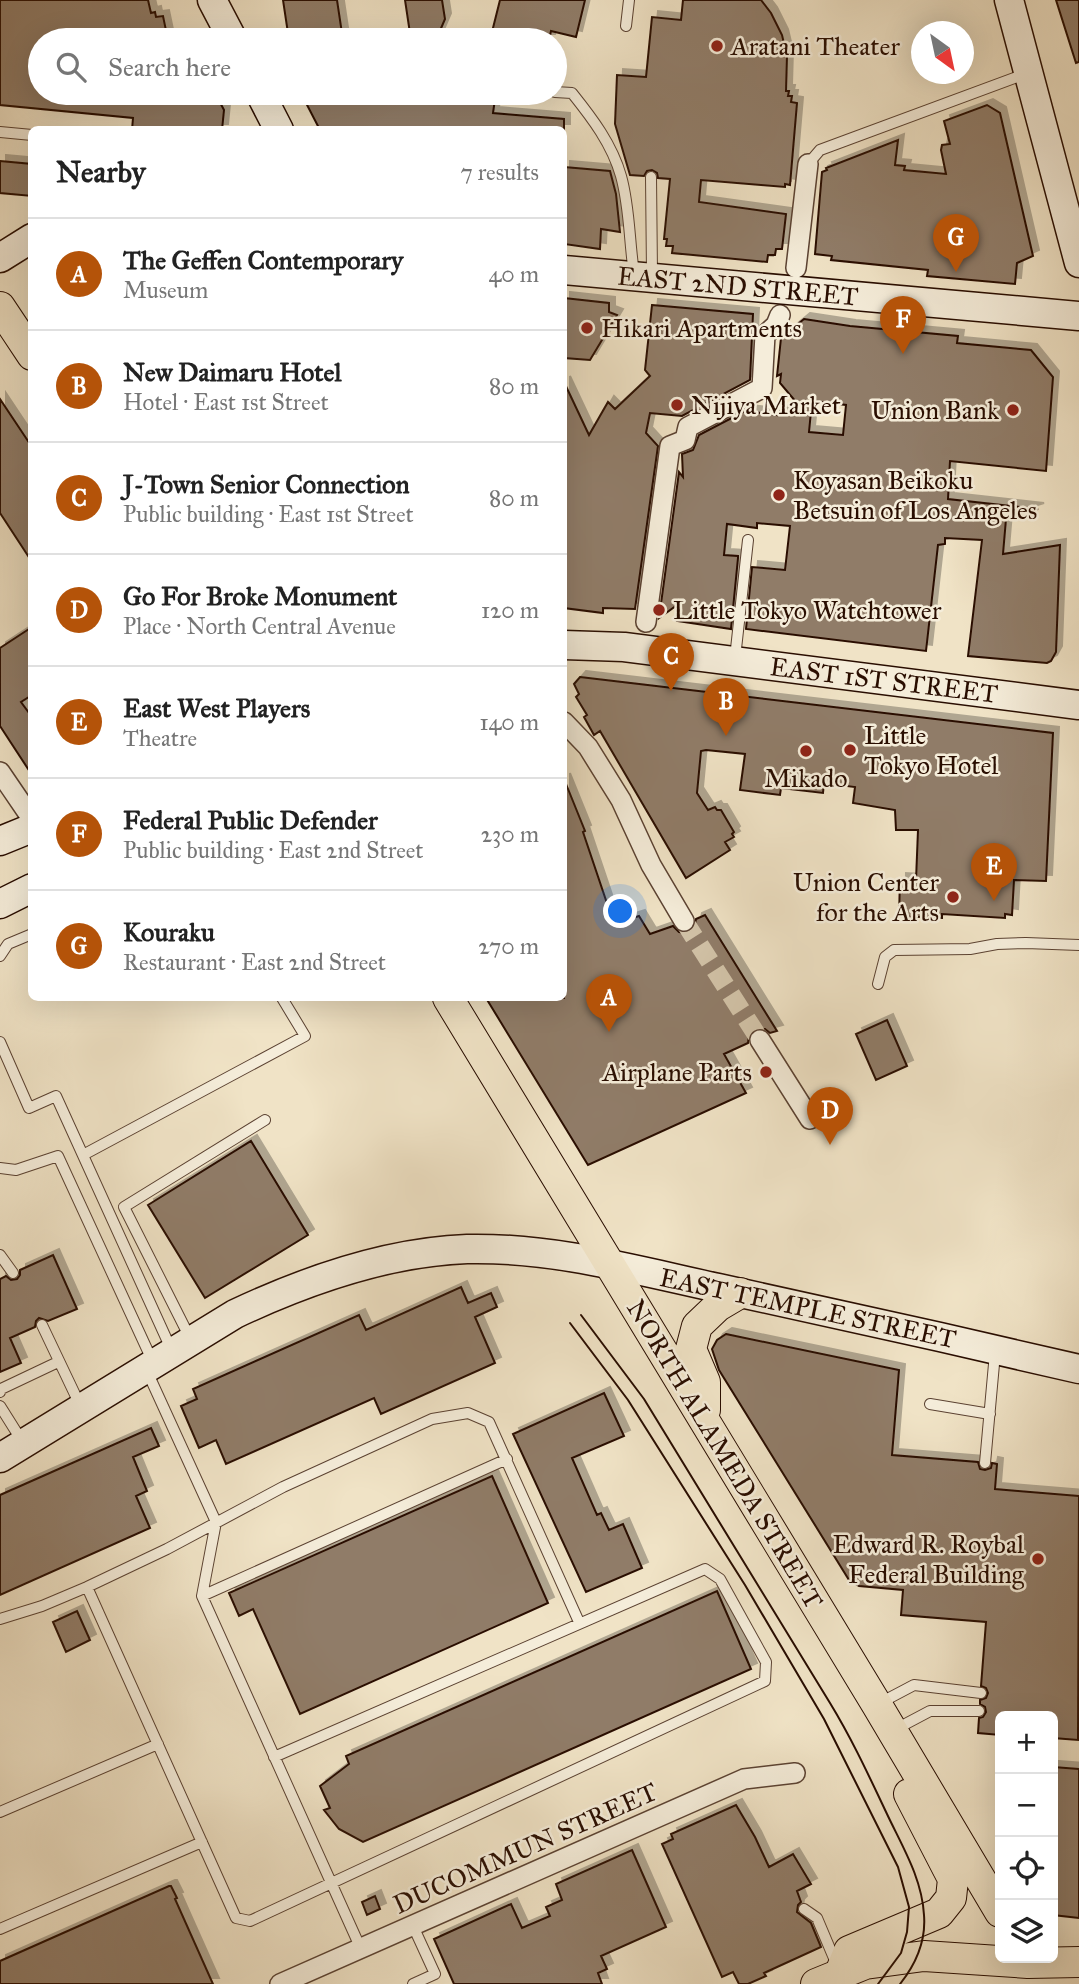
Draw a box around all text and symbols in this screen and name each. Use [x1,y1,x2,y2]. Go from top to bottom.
north arrow [911,21,974,84]
search box [28,28,567,105]
place label: Aratani Theater [730,30,900,62]
marker: Aratani Theater [709,38,725,54]
icon: search [52,48,90,86]
text: Search here [108,51,231,83]
text: Nearby [56,154,146,190]
text: 7 results [460,158,539,186]
pin: G [933,214,979,272]
text: The Geffen Contemporary [123,244,403,276]
text: A [71,260,87,288]
text: 40 m [489,260,539,288]
street label: EAST 2ND STREET [616,260,860,312]
text: Museum [123,276,208,304]
pin: F [880,296,926,354]
place label: Hikari Apartments [601,312,802,344]
marker: Hikari Apartments [579,320,595,336]
text: New Daimaru Hotel [123,356,341,388]
text: B [71,372,87,400]
text: 80 m [489,372,539,400]
text: Hotel · East 1st Street [123,388,329,416]
place label: Nijiya Market [691,389,841,421]
place label: Union Bank [871,394,1000,426]
marker: Nijiya Market [669,397,685,413]
marker: Union Bank [1005,402,1021,418]
place label: Koyasan Beikoku Betsuin of Los Angeles [793,464,1037,526]
text: J-Town Senior Connection [123,468,410,500]
text: C [71,484,87,512]
text: 80 m [489,484,539,512]
marker: Koyasan Beikoku Betsuin of Los Angeles [771,487,787,503]
text: Public building · East 1st Street [123,500,414,528]
text: Go For Broke Monument [123,580,397,612]
place label: Little Tokyo Watchtower [673,594,942,626]
text: D [70,596,88,624]
text: 120 m [481,596,539,624]
marker: Little Tokyo Watchtower [651,602,667,618]
text: Place · North Central Avenue [123,612,396,640]
pin: C [648,633,694,691]
street label: EAST 1ST STREET [768,650,1000,710]
pin: B [703,678,749,736]
text: East West Players [123,692,310,724]
text: E [71,708,87,736]
text: 140 m [479,708,539,736]
place label: Little Tokyo Hotel [864,719,998,781]
text: Theatre [123,724,197,752]
marker: Little Tokyo Hotel [842,742,858,758]
marker: Mikado [798,743,814,759]
place label: Mikado [764,762,848,794]
text: Federal Public Defender [123,804,378,836]
text: F [71,820,87,848]
text: 230 m [481,820,539,848]
text: Public building · East 2nd Street [123,836,423,864]
pin: E [971,843,1017,901]
place label: Union Center for the Arts [793,866,939,928]
marker: Union Center for the Arts [945,889,961,905]
your location [603,894,637,928]
text: Kouraku [123,916,215,948]
text: G [71,932,87,960]
text: 270 m [478,932,539,960]
text: Restaurant · East 2nd Street [123,948,386,976]
pin: A [586,974,632,1032]
place label: Airplane Parts [601,1056,752,1088]
marker: Airplane Parts [758,1064,774,1080]
pin: D [807,1087,853,1145]
street label: EAST TEMPLE STREET [657,1261,959,1355]
street label: NORTH ALAMEDA STREET [620,1294,830,1614]
place label: Edward R. Roybal Federal Building [832,1528,1025,1590]
marker: Edward R. Roybal Federal Building [1030,1551,1046,1567]
map controls [995,1711,1058,1963]
button: + [995,1711,1058,1774]
button: − [995,1774,1058,1837]
street label: DUCOMMUN STREET [388,1775,662,1921]
button: locate [995,1837,1058,1900]
button: layers [995,1900,1058,1963]

